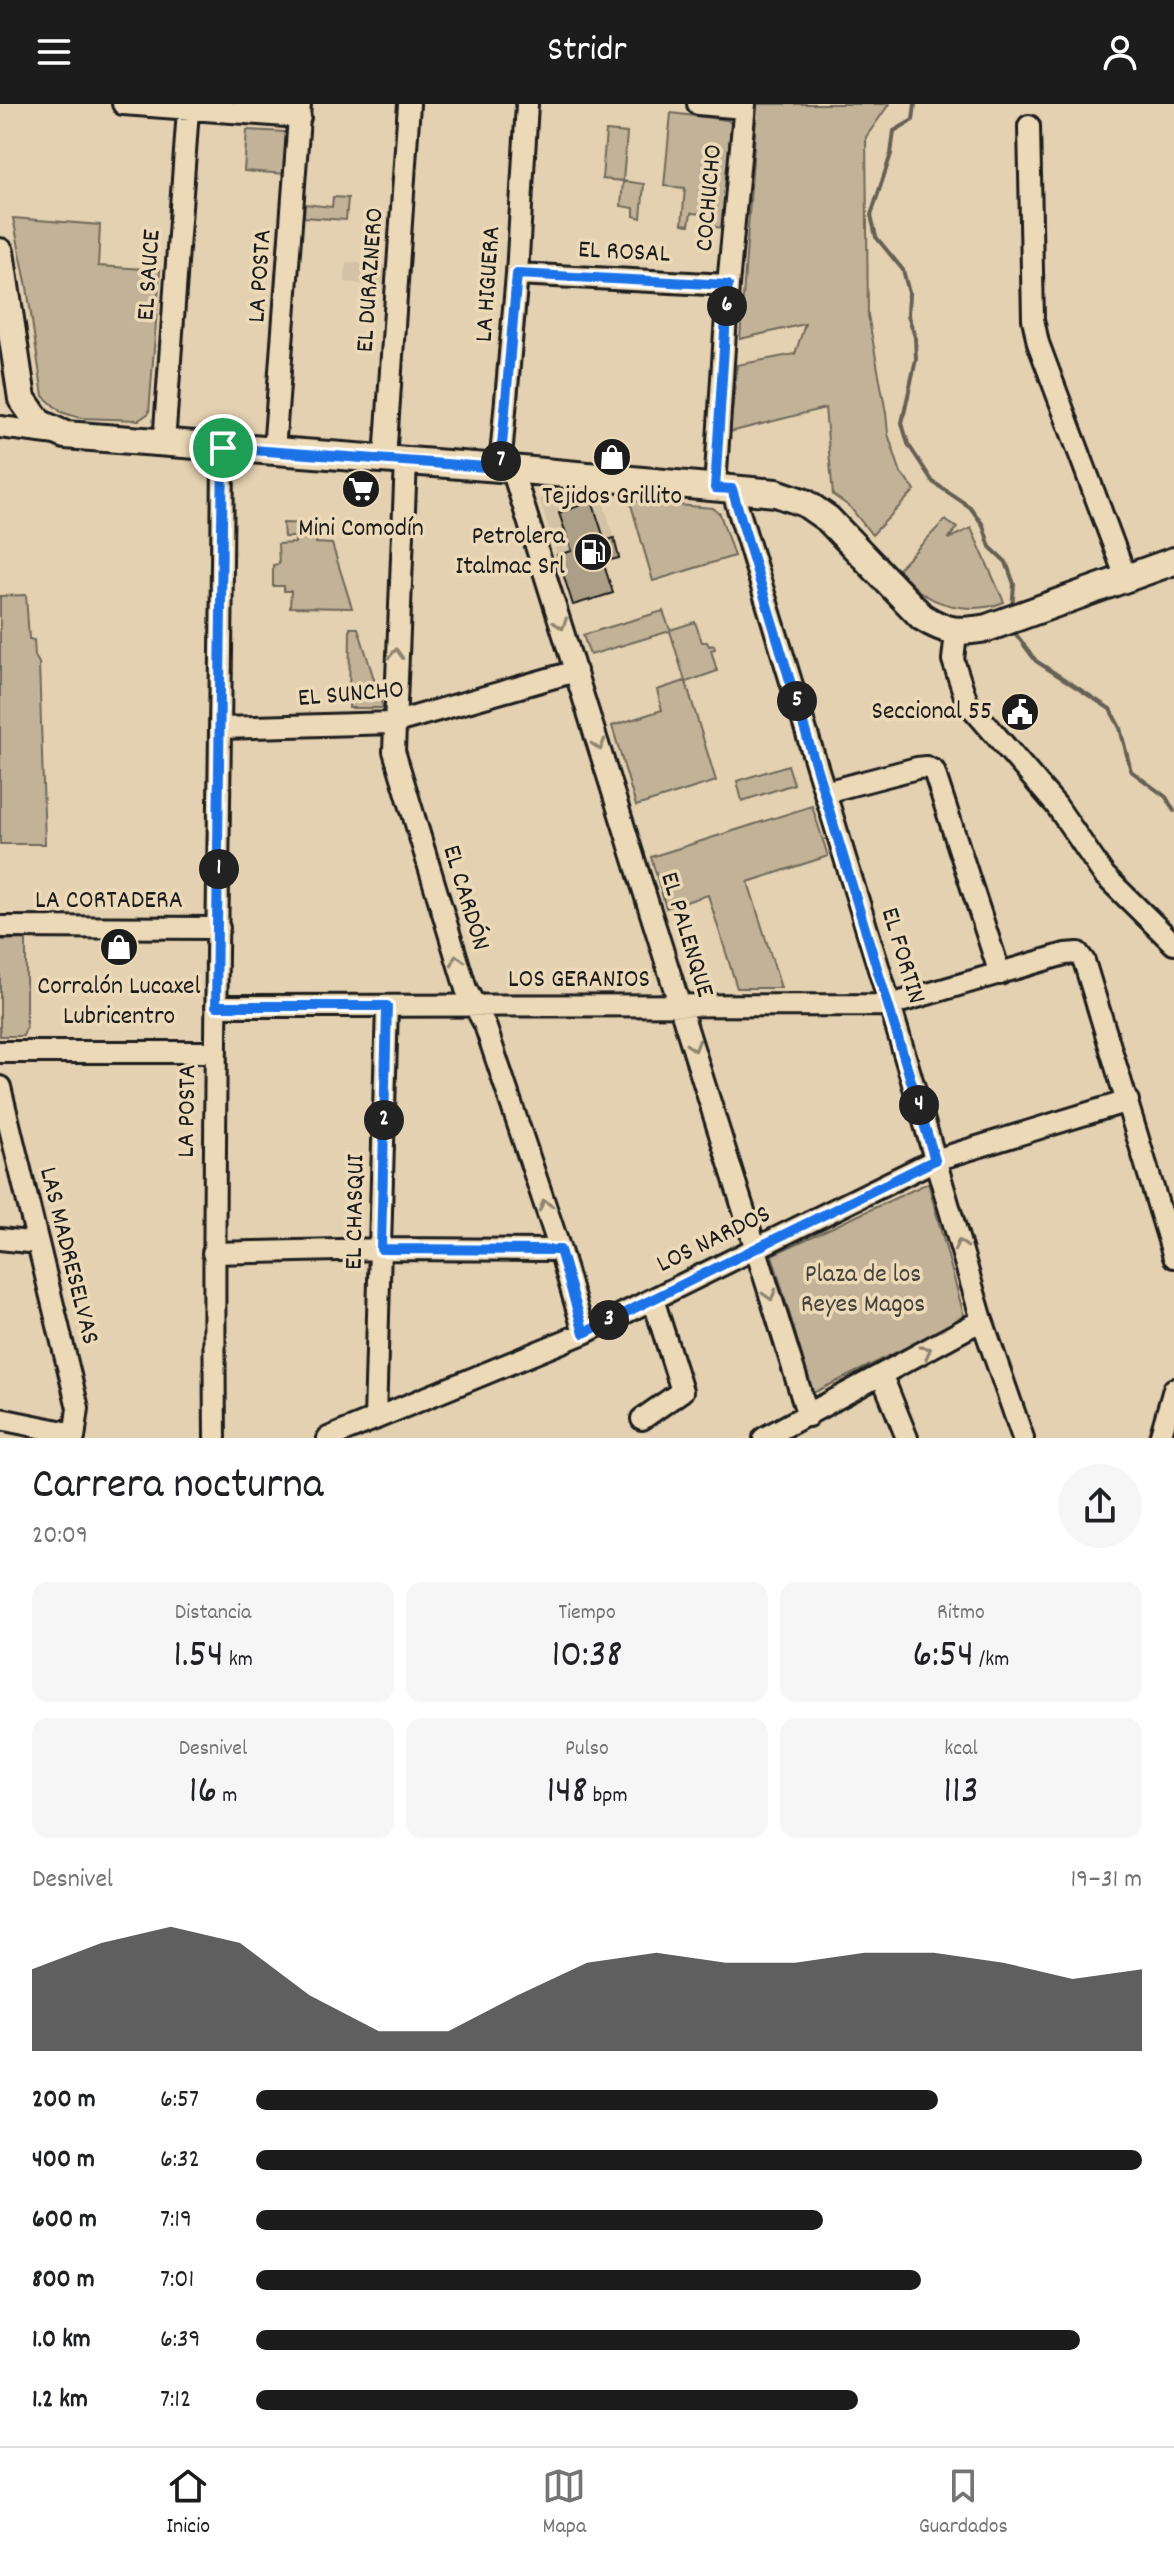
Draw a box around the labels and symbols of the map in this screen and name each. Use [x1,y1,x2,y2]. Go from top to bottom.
street label: COCHUCHO [687,143,733,253]
street label: EL DURAZNERO [347,206,395,354]
street label: LA HIGUERA [466,225,512,343]
street label: EL SAUCE [128,228,172,322]
street label: LA POSTA [239,228,283,324]
street label: EL ROSAL [577,232,671,274]
pin: 6 [707,286,747,326]
pin [189,414,257,482]
shop icon: Tejidos Grillito [591,436,633,478]
pin: 7 [481,441,521,481]
supermarket icon: Mini Comodín [340,468,382,510]
place label: Tejidos Grillito [542,479,682,516]
place label: Mini Comodín [298,511,424,548]
place label: Petrolera Italmac Srl [455,519,566,586]
fuel station icon: Petrolera Italmac Srl [572,531,614,573]
one-way arrow [552,617,568,630]
one-way arrow [388,647,405,660]
street label: EL SUNCHO [296,672,406,718]
pin: 5 [777,681,817,721]
public building icon: Seccional 55 [999,691,1041,733]
place label: Seccional 55 [871,694,992,731]
one-way arrow [590,737,606,751]
street label: EL CARDÓN [431,841,499,955]
pin: 1 [199,849,239,889]
street label: EL PALENQUE [649,868,723,1002]
street label: LA CORTADERA [35,883,183,920]
street label: EL FORTIN [870,903,934,1009]
shop icon: Corralón Lucaxel Lubricentro [98,926,140,968]
one-way arrow [450,954,466,968]
street label: LOS GERANIOS [508,962,650,999]
place label: Corralón Lucaxel Lubricentro [37,969,201,1036]
one-way arrow [685,1039,701,1053]
street label: LA POSTA [169,1064,207,1158]
pin: 4 [899,1085,939,1125]
pin: 2 [364,1100,404,1140]
street label: EL CHASQUI [336,1154,376,1270]
street label: LAS MADRESELVAS [28,1163,108,1349]
street label: LOS NARDOS [651,1197,777,1283]
one-way arrow [538,1198,554,1212]
one-way arrow [953,1239,969,1253]
park label: Plaza de los Reyes Magos [801,1257,925,1324]
one-way arrow [761,1288,777,1301]
pin: 3 [589,1300,629,1340]
one-way arrow [918,1346,932,1361]

